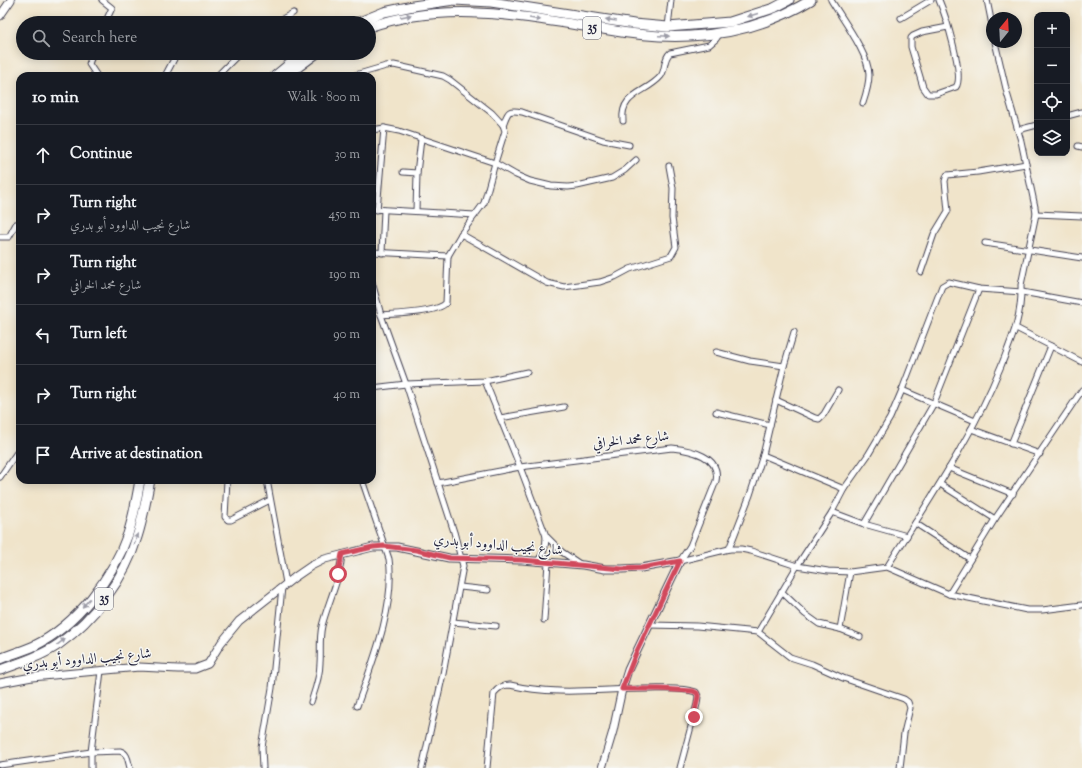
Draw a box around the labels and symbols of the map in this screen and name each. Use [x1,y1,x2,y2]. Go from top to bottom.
one-way arrow [747,12,759,18]
north arrow [986,12,1022,48]
one-way arrow [400,13,413,19]
one-way arrow [529,16,542,22]
road number: 35 [583,17,601,39]
one-way arrow [605,17,617,23]
one-way arrow [658,33,671,39]
street label: شارع محمد الخرافي [592,427,670,455]
street label: شارع نجيب الداوود أبو بدري [433,528,564,562]
one-way arrow [133,533,139,545]
route start [329,565,347,583]
road number: 35 [95,588,113,610]
one-way arrow [82,598,91,609]
one-way arrow [55,638,66,646]
street label: شارع نجيب الداوود أبو بدري [21,642,152,676]
route end [685,708,703,726]

